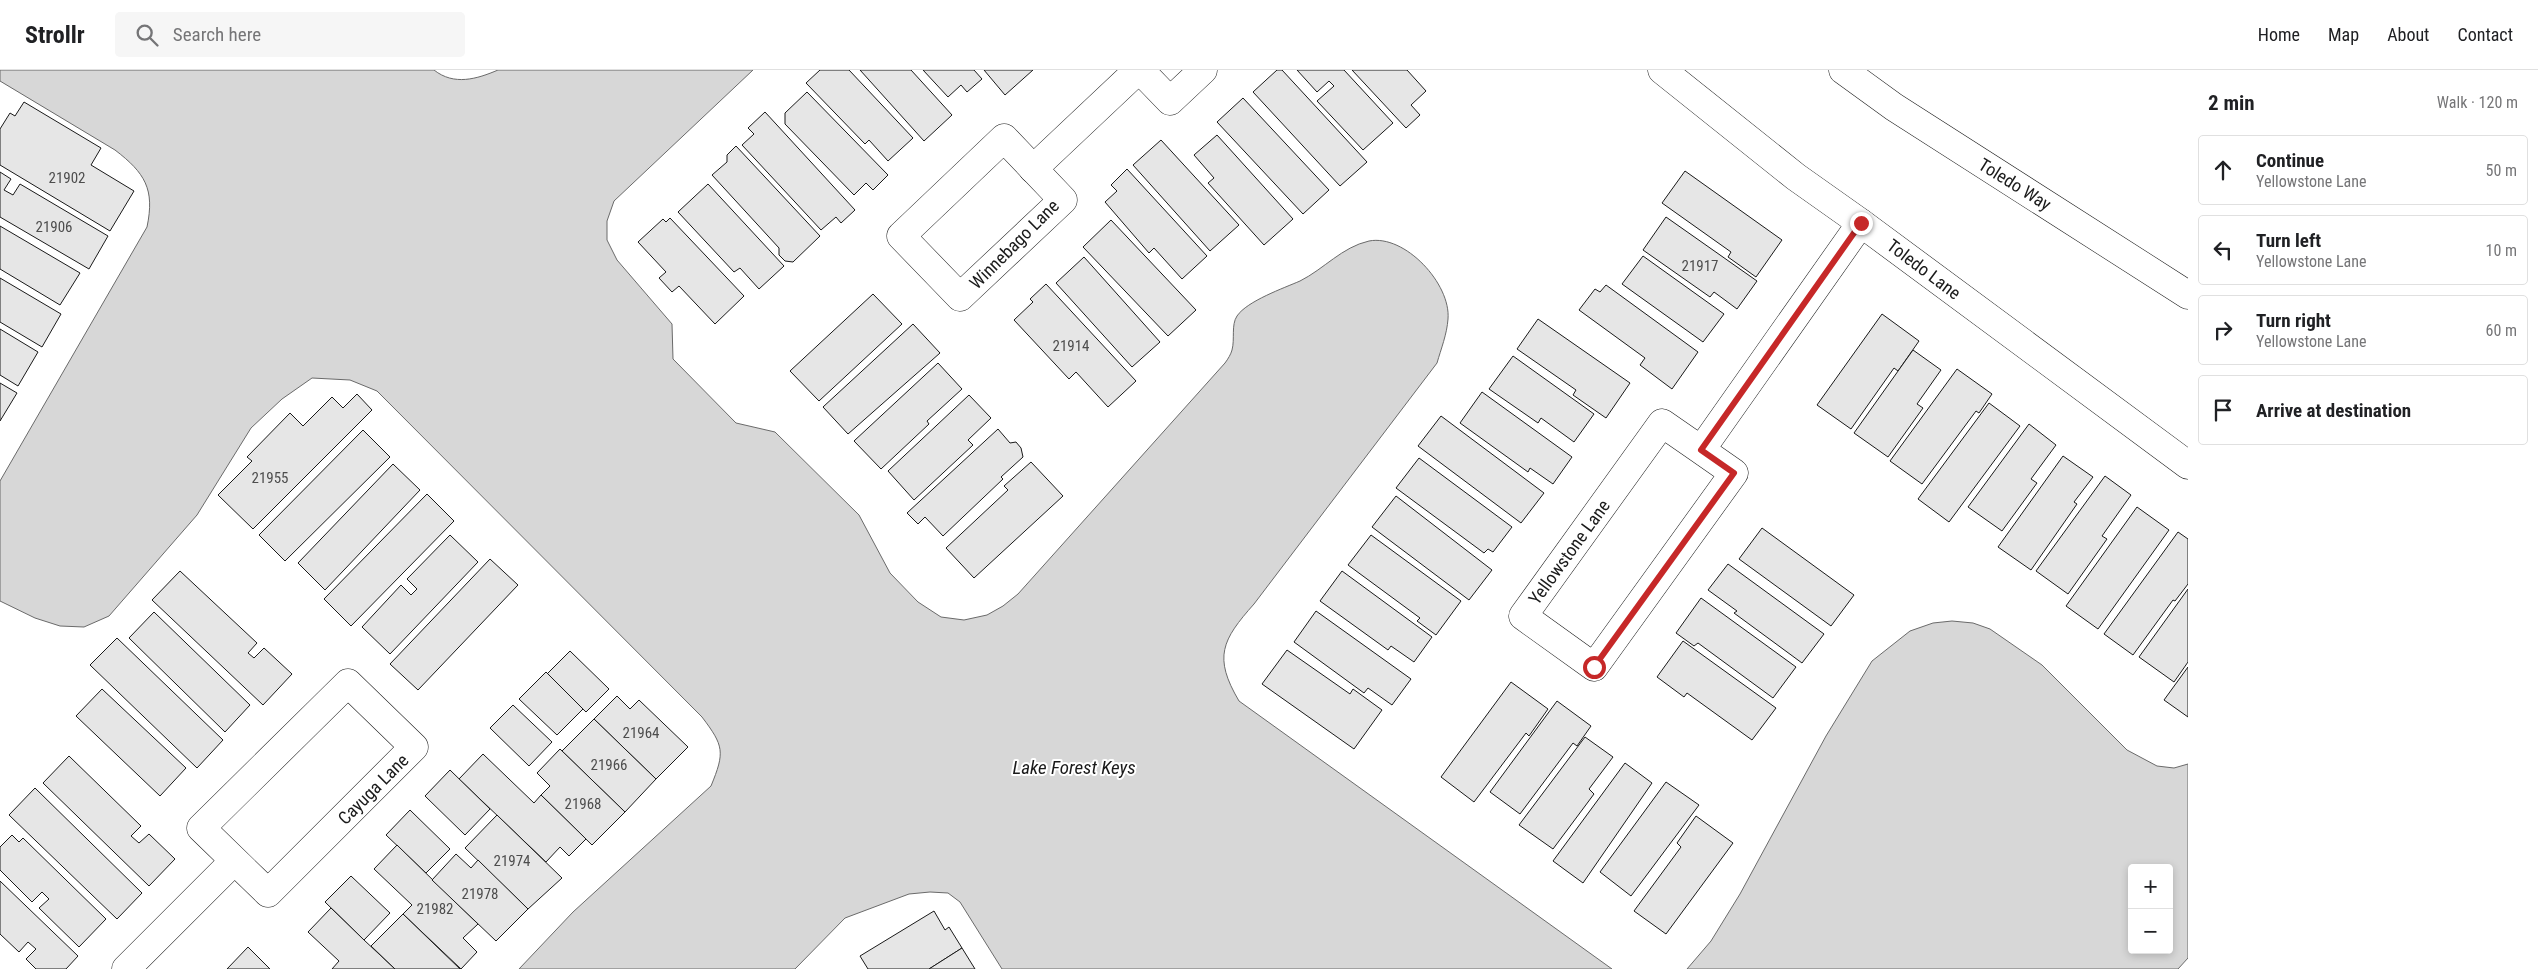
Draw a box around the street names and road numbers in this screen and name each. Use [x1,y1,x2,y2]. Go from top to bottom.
street label: Toledo Way [1975,153,2056,215]
street label: Winnebago Lane [965,195,1063,293]
street label: Toledo Lane [1883,235,1965,303]
street label: Yellowstone Lane [1524,496,1614,608]
street label: Cayuga Lane [333,749,413,829]

